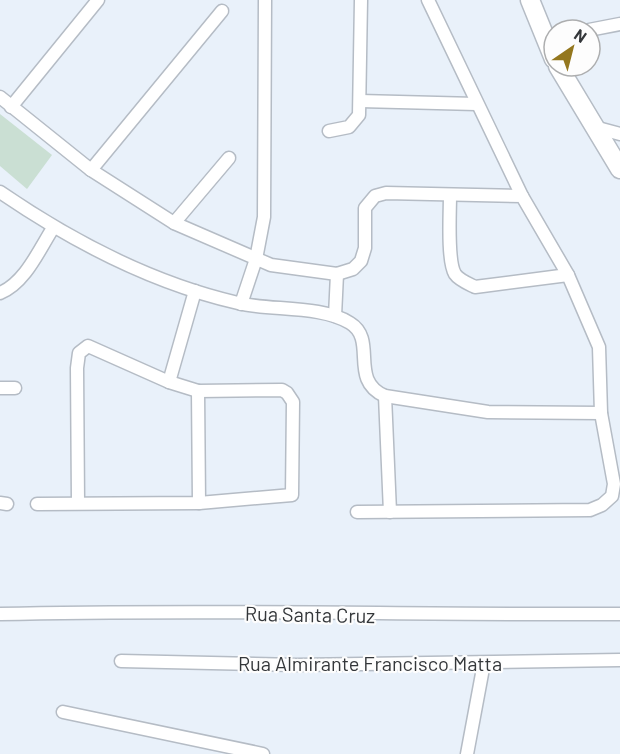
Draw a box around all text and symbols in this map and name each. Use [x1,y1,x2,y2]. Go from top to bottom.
north arrow [542,18,602,78]
text: N [571,24,591,46]
street label: Rua Santa Cruz [245,601,375,627]
street label: Rua Almirante Francisco Matta [238,651,502,675]

